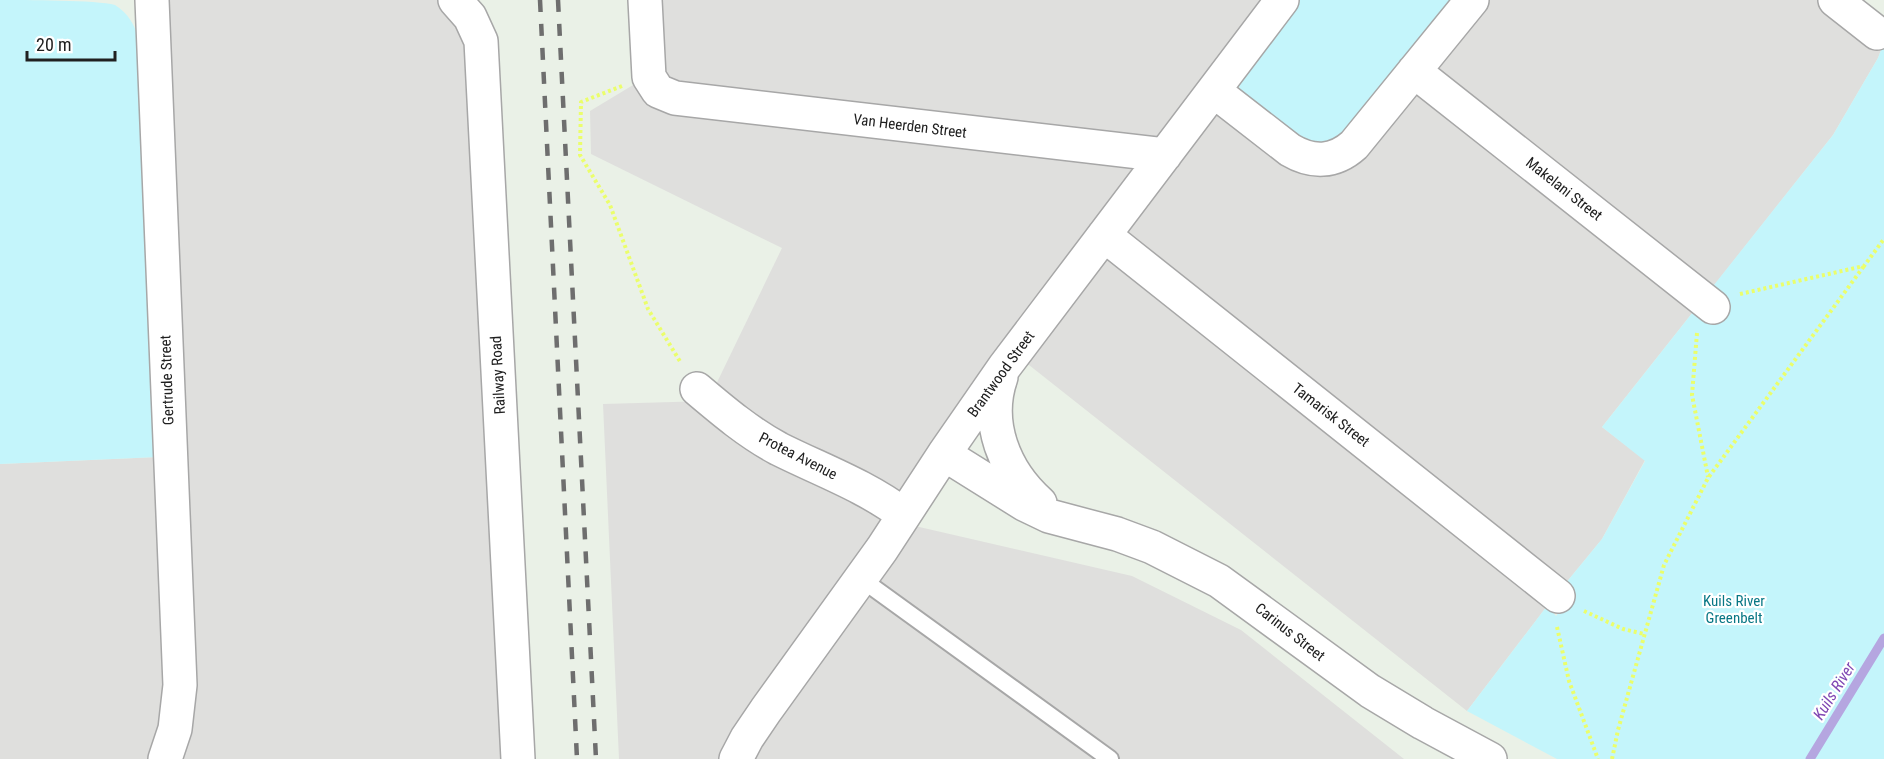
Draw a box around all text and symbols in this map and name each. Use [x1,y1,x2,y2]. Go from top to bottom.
scale bar [27,24,116,62]
text: 20 m [36,34,71,55]
street label: Van Heerden Street [852,110,968,142]
street label: Makelani Street [1522,154,1606,224]
street label: Brantwood Street [964,327,1038,421]
street label: Gertrude Street [156,335,178,425]
street label: Railway Road [487,335,509,415]
street label: Tamarisk Street [1289,379,1373,451]
street label: Protea Avenue [756,429,840,483]
park label: Kuils River Greenbelt [1703,592,1765,627]
street label: Carinus Street [1251,599,1329,665]
water label: Kuils River [1809,658,1860,723]

